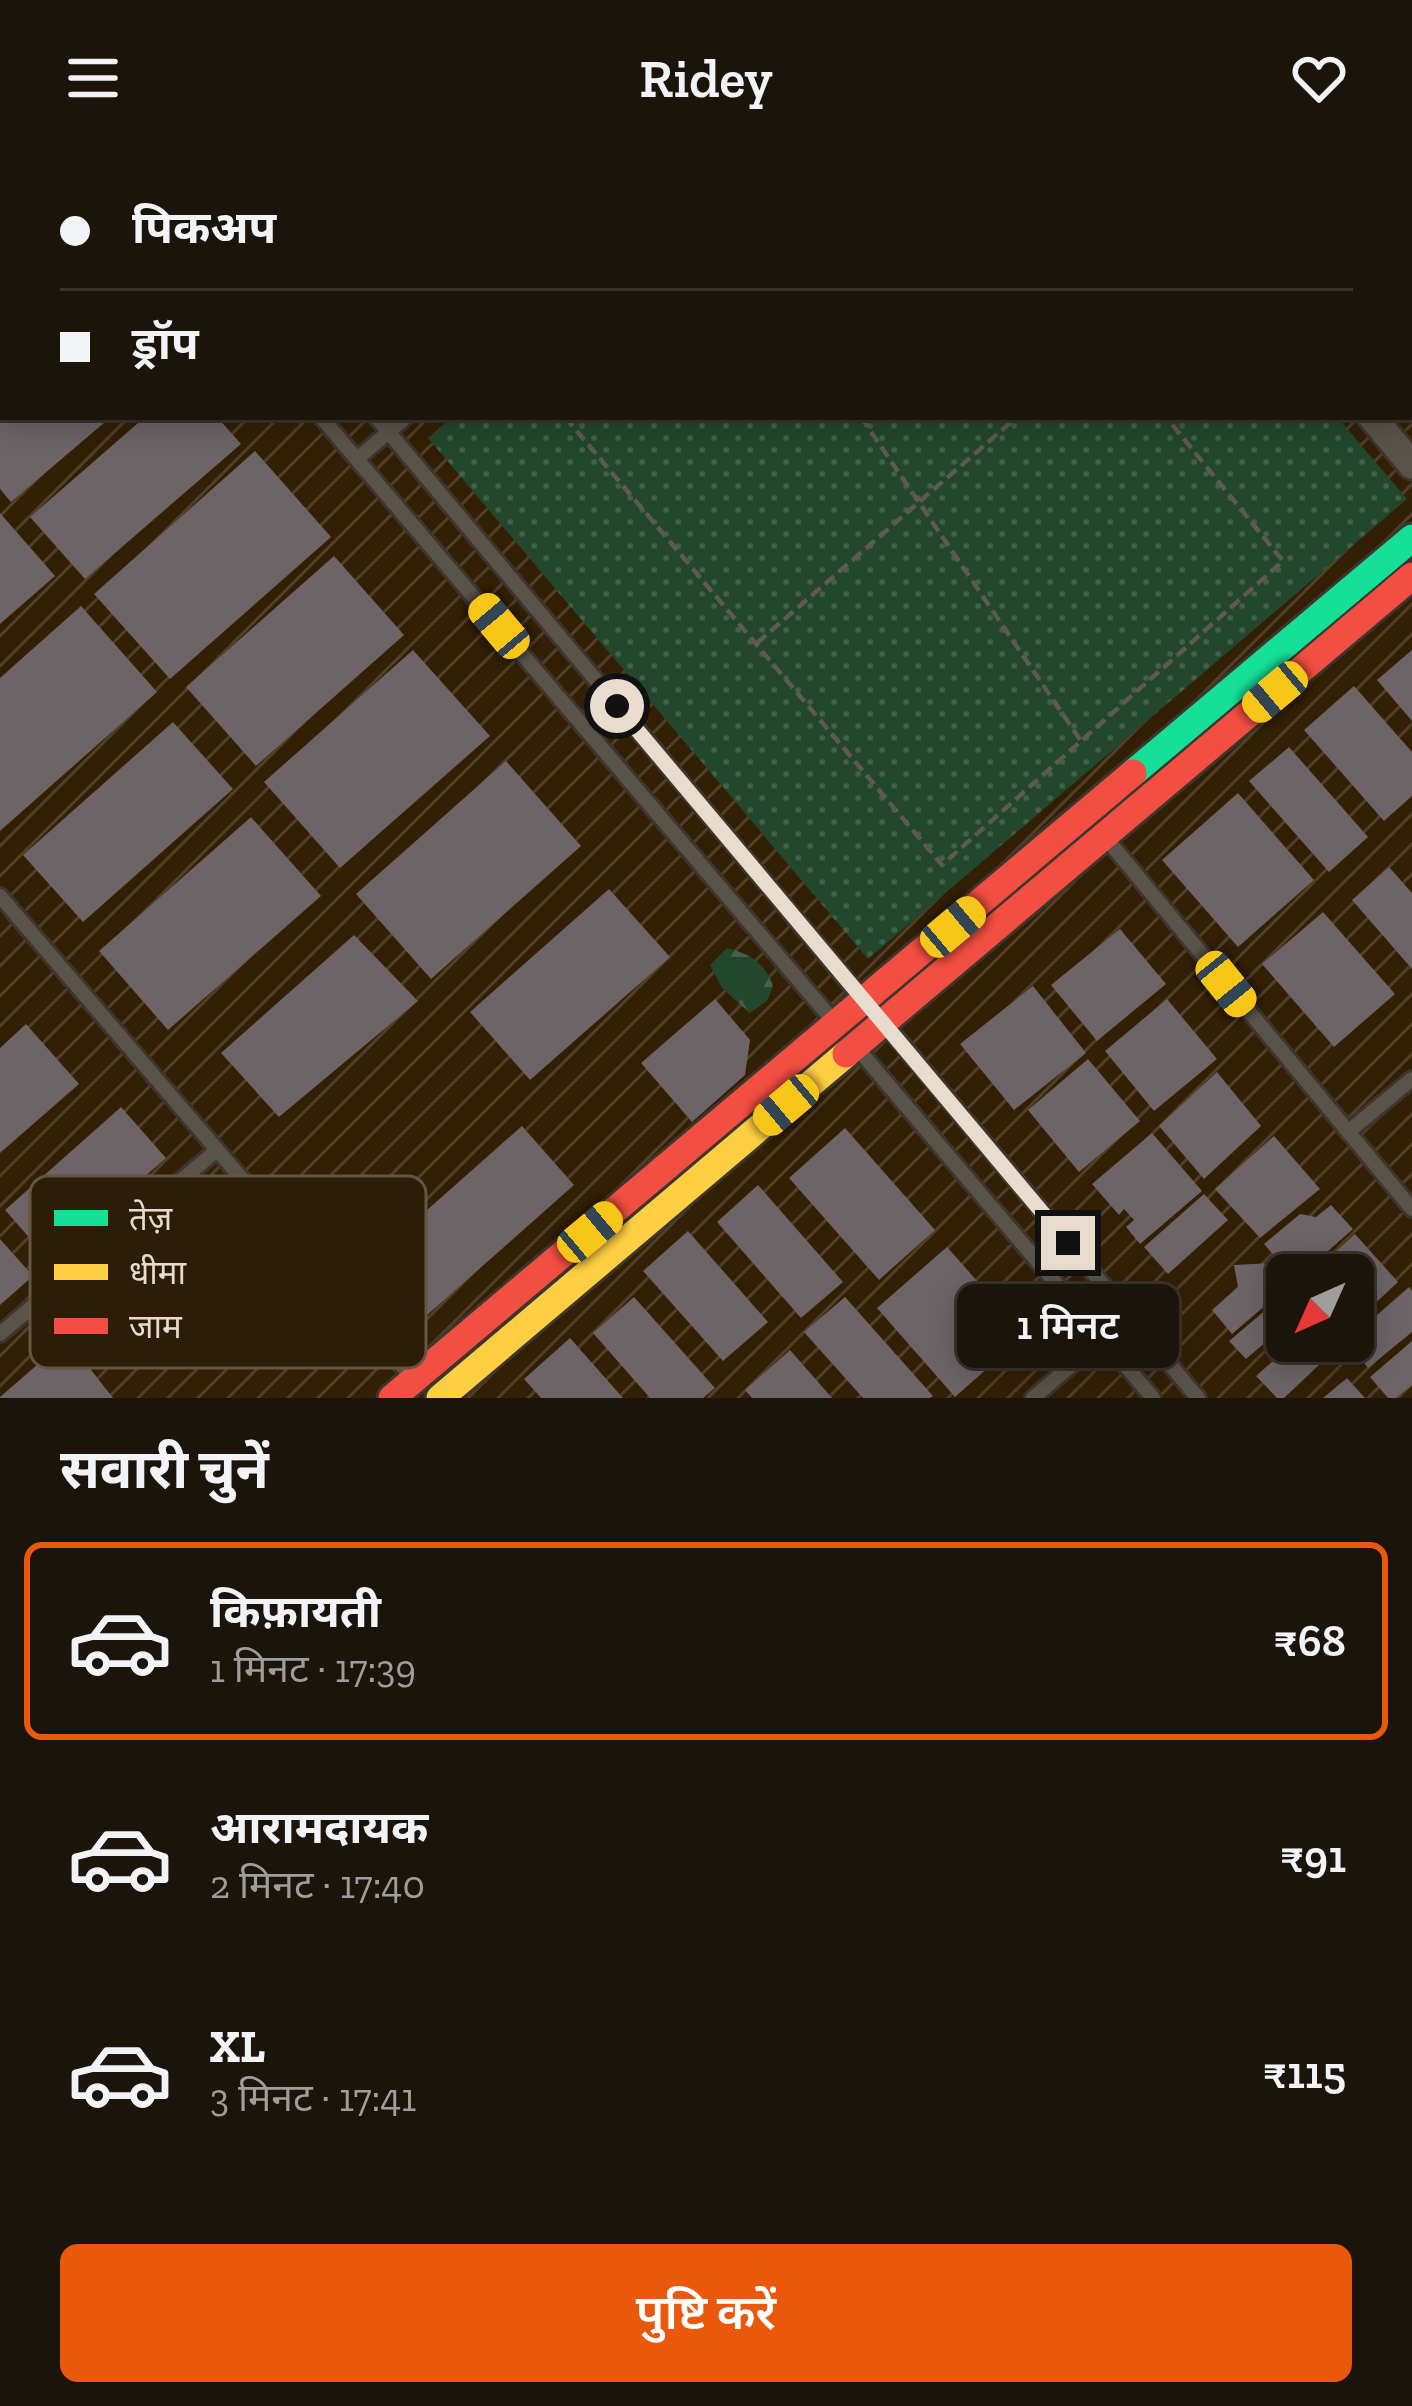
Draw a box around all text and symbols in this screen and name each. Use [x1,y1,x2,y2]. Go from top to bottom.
icon: menu [60,45,126,111]
icon: heart [1286,45,1352,111]
text: Ridey [639,46,773,111]
text: पिकअप [132,201,276,255]
text: ड्रॉप [132,317,199,371]
car [462,587,536,665]
car [1236,655,1314,729]
route start [590,679,644,733]
car [914,890,992,964]
car [1189,945,1263,1023]
car [747,1068,825,1142]
legend [30,1176,426,1368]
car [551,1195,629,1269]
text: तेज़ [129,1199,173,1238]
route end [1041,1216,1095,1270]
text: धीमा [129,1253,188,1292]
north arrow [1266,1254,1374,1362]
map controls [1266,1254,1374,1362]
callout: 1 मिनट [957,1285,1179,1369]
text: 1 मिनट [1017,1302,1119,1349]
text: जाम [129,1307,183,1346]
text: सवारी चुनें [60,1437,269,1502]
text: किफ़ायती [210,1585,381,1639]
icon: car [66,1587,174,1695]
text: ₹68 [1274,1614,1346,1668]
text: 1 मिनट · 17:39 [210,1645,416,1692]
text: आरामदायक [210,1801,428,1855]
icon: car [66,1803,174,1911]
text: ₹91 [1280,1830,1346,1884]
text: 2 मिनट · 17:40 [210,1861,425,1908]
icon: car [66,2019,174,2127]
text: XL [210,2020,265,2074]
text: ₹115 [1263,2046,1346,2100]
text: 3 मिनट · 17:41 [210,2074,416,2121]
button: पुष्टि करें [60,2244,1352,2382]

